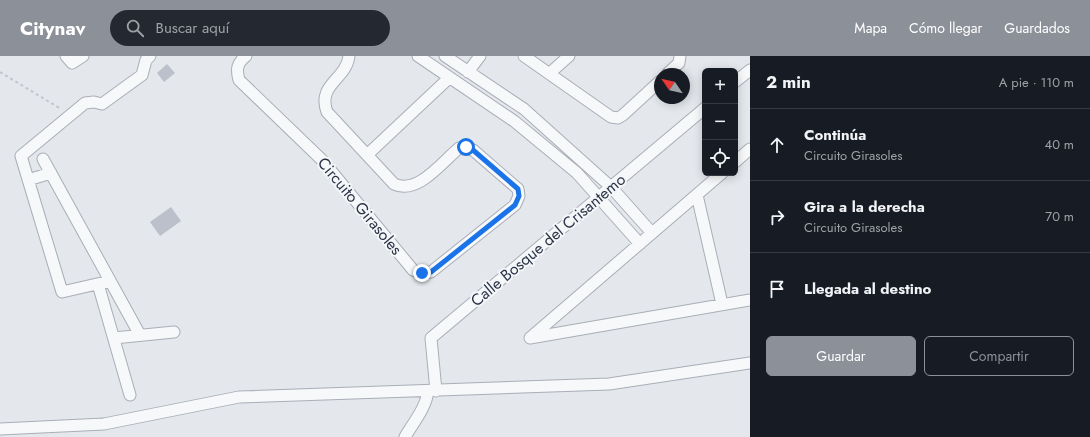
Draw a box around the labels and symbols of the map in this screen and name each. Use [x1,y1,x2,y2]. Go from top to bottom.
north arrow [654,68,690,104]
route start [457,138,475,156]
street label: Circuito Girasoles [312,152,408,260]
street label: Calle Bosque del Crisantemo [466,168,631,312]
route end [413,264,431,282]

